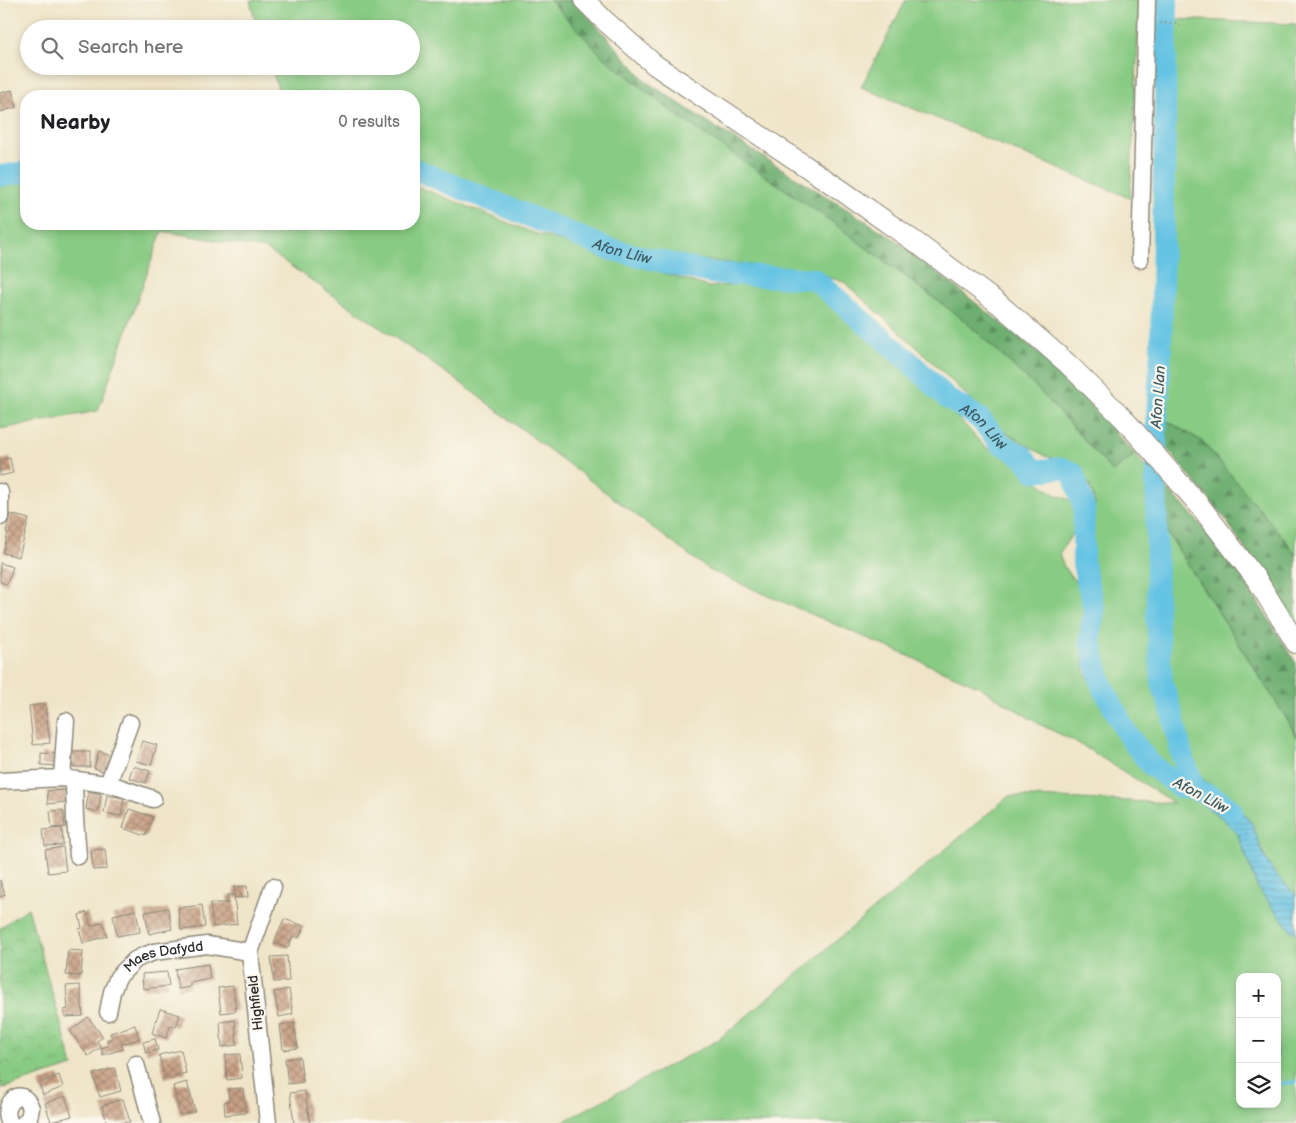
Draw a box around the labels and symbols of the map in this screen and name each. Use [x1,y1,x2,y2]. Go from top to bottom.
water label: Afon Lliw [589,234,654,269]
water label: Afon Llan [1147,365,1170,430]
water label: Afon Lliw [955,399,1011,455]
water label: Afon Lliw [1169,773,1232,818]
street label: Maes Dafydd [120,938,204,976]
street label: Highfield [244,974,267,1031]

